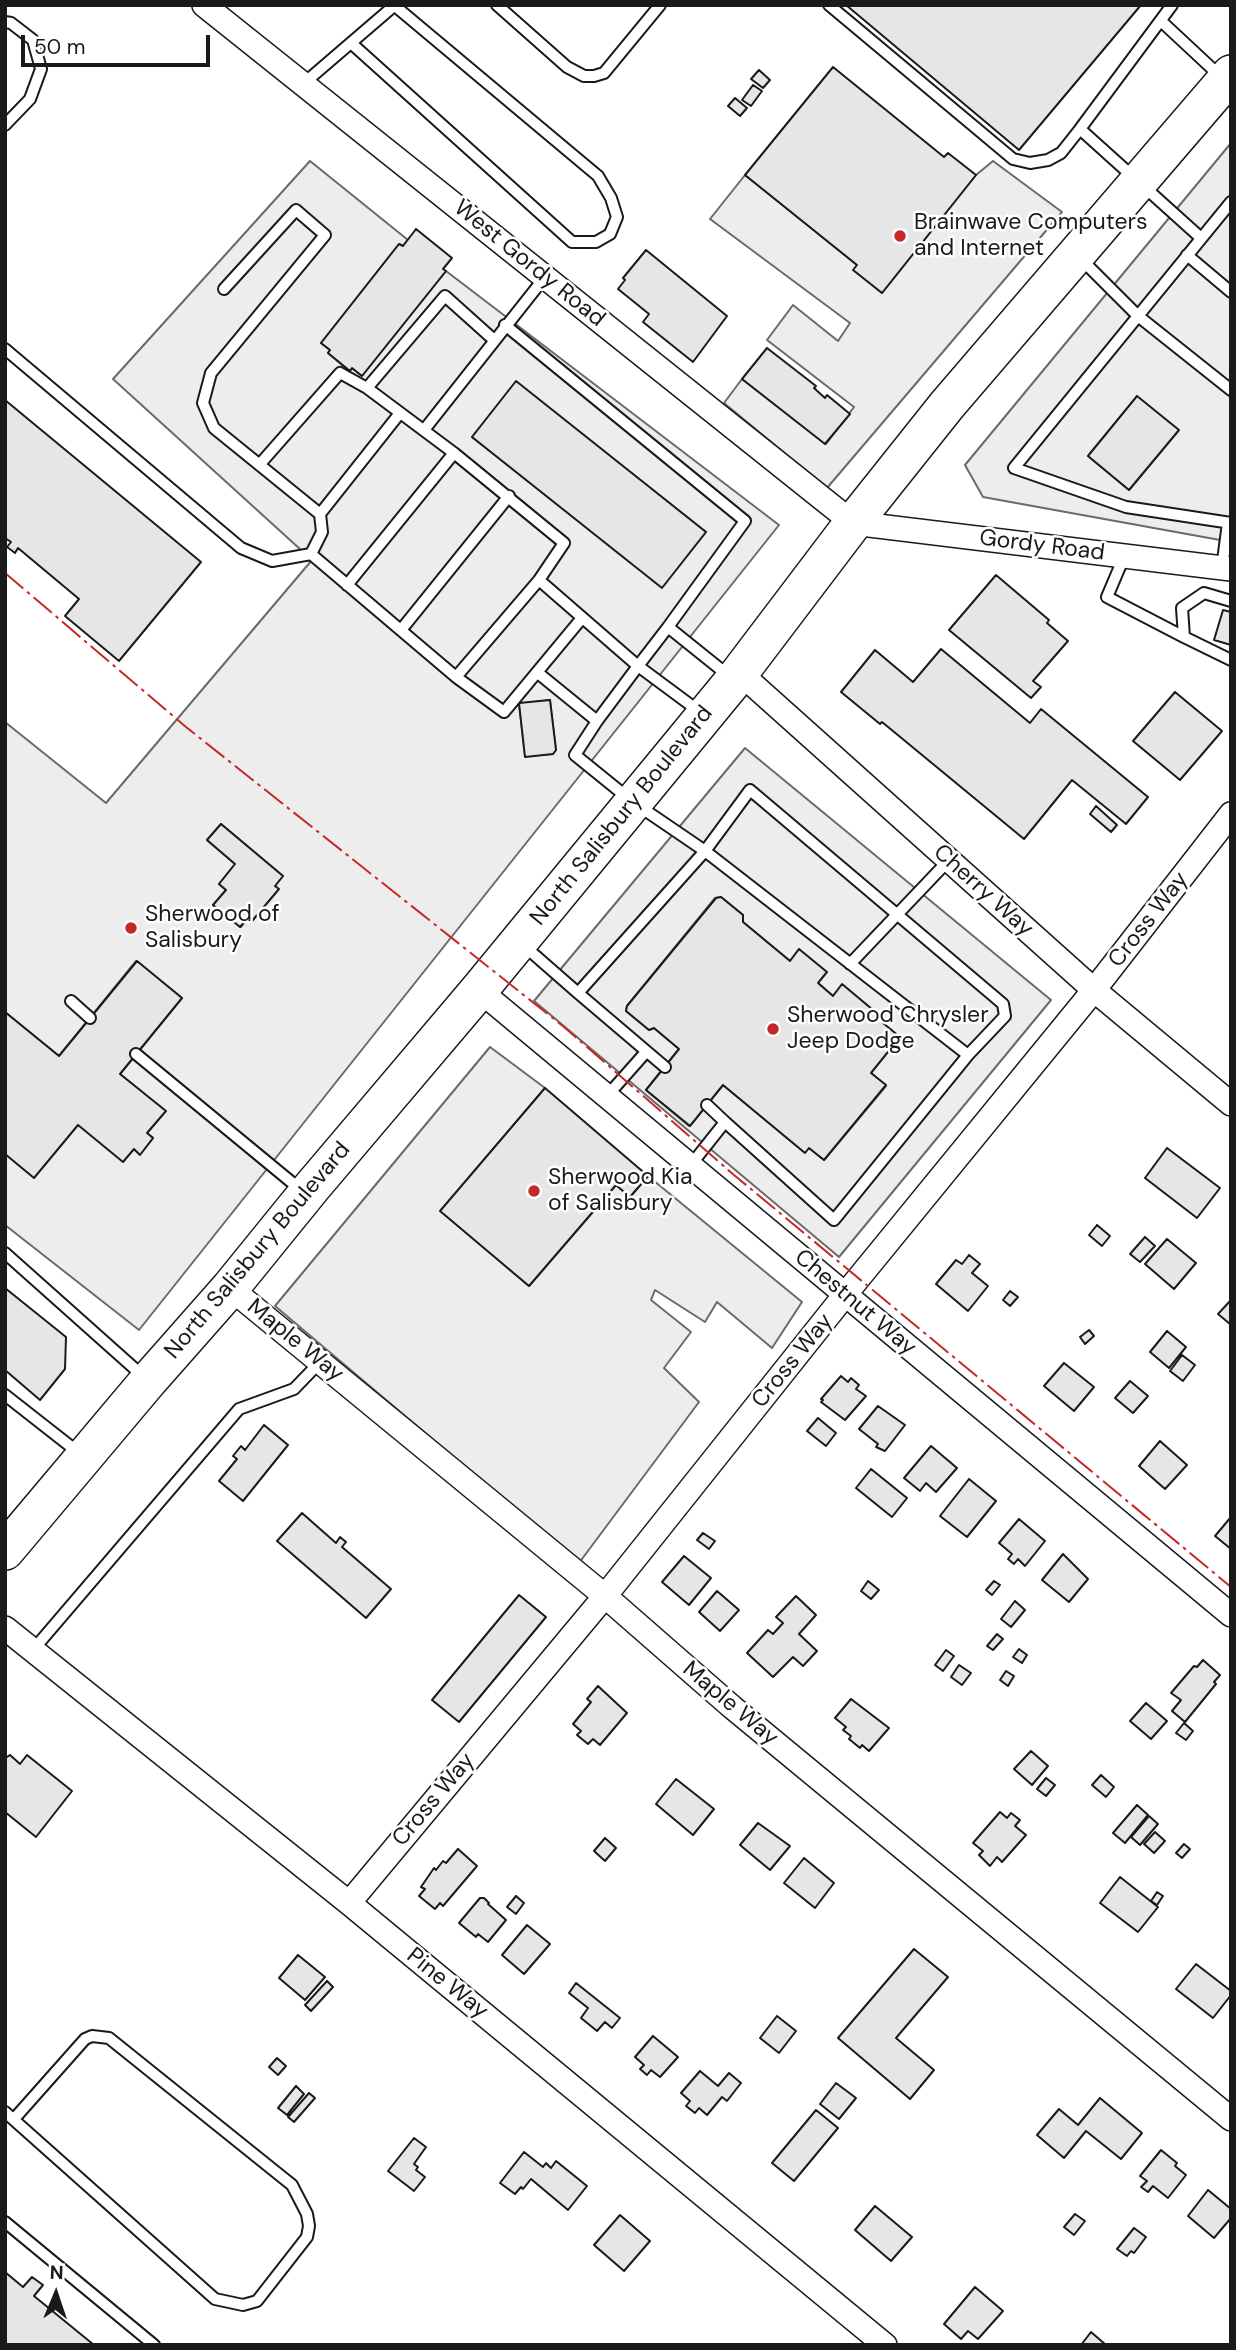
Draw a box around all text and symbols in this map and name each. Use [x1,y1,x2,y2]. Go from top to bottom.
scale bar [24,21,214,65]
text: 50 m [34,33,85,61]
street label: West Gordy Road [448,195,610,333]
place label: Brainwave Computers and Internet [914,209,1148,263]
marker: Brainwave Computers and Internet [892,228,908,244]
street label: Gordy Road [978,525,1106,567]
street label: North Salisbury Boulevard [525,701,719,931]
street label: Cherry Way [927,839,1039,943]
street label: Cross Way [1103,867,1195,973]
place label: Sherwood of Salisbury [145,901,280,955]
marker: Sherwood of Salisbury [123,920,139,936]
place label: Sherwood Chrysler Jeep Dodge [787,1002,989,1056]
marker: Sherwood Chrysler Jeep Dodge [765,1021,781,1037]
street label: North Salisbury Boulevard [159,1137,357,1365]
place label: Sherwood Kia of Salisbury [548,1164,693,1218]
marker: Sherwood Kia of Salisbury [526,1183,542,1199]
street label: Chestnut Way [789,1244,921,1362]
street label: Maple Way [241,1294,349,1388]
street label: Cross Way [747,1308,839,1414]
street label: Maple Way [676,1656,784,1752]
street label: Cross Way [387,1748,481,1852]
street label: Pine Way [400,1943,494,2025]
north arrow [21,2259,91,2329]
text: N [49,2260,64,2285]

